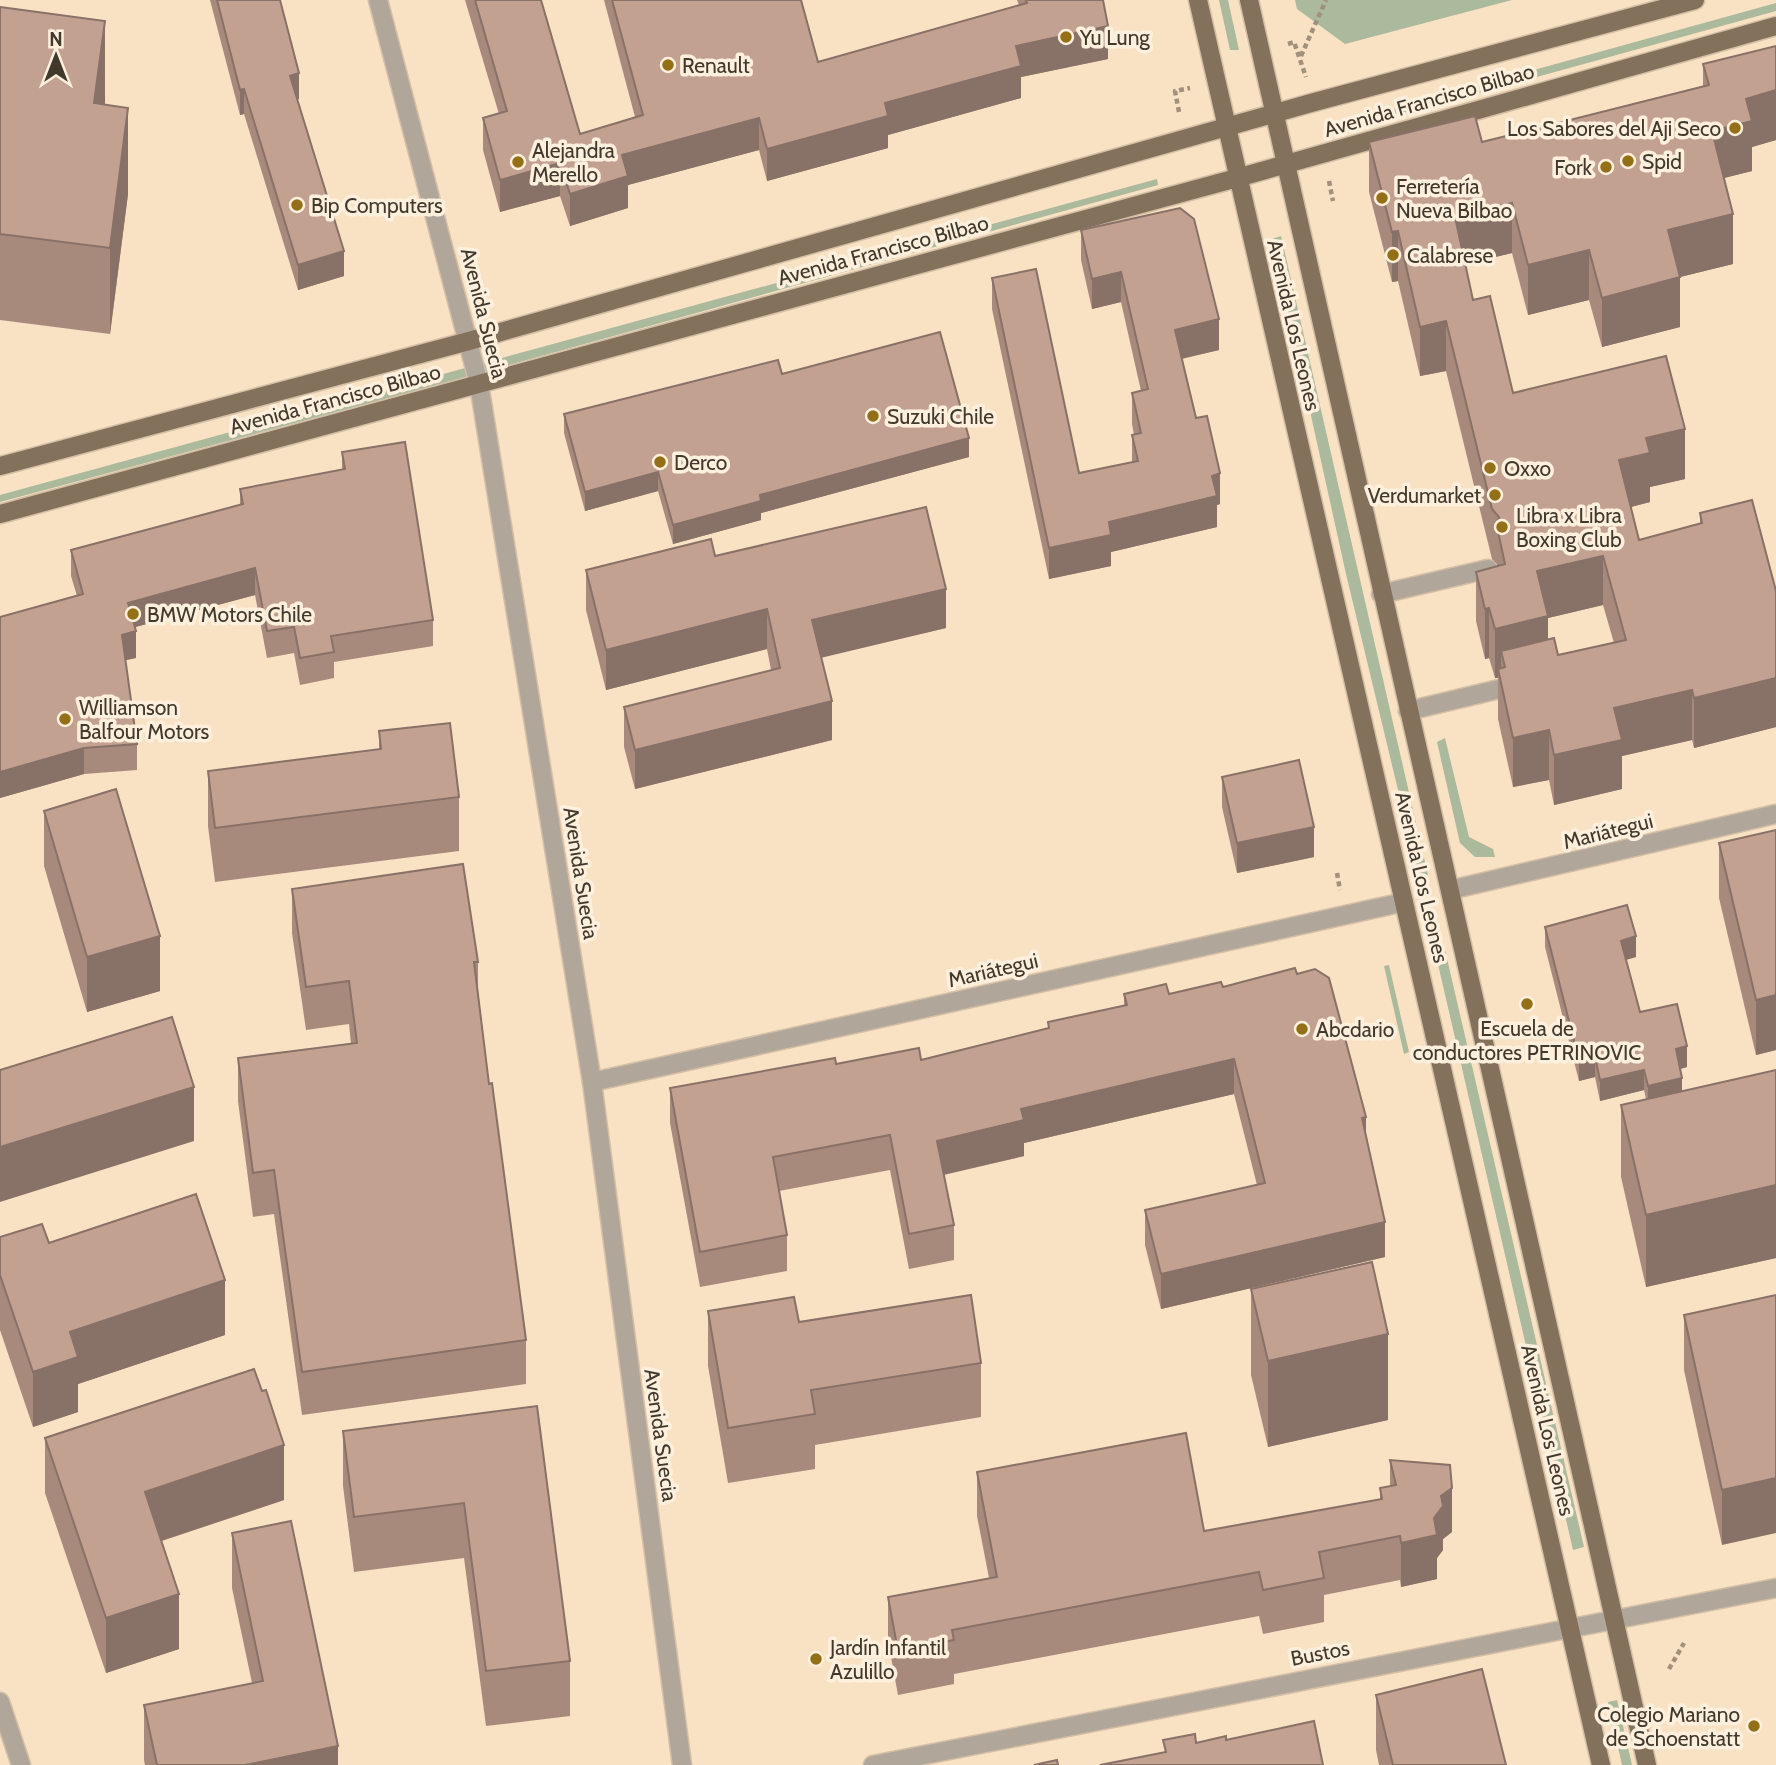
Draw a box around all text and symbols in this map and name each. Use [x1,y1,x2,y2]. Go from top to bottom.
north arrow [21,21,91,91]
place label: Yu Lung [1079,25,1150,50]
text: N [49,28,63,51]
marker: Yu Lung [1058,29,1074,45]
place label: Renault [682,53,750,78]
marker: Renault [660,57,676,73]
street label: Avenida Francisco Bilbao [1321,58,1537,142]
place label: Los Sabores del Aji Seco [1507,116,1721,142]
marker: Los Sabores del Aji Seco [1727,120,1743,136]
place label: Alejandra Merello [532,138,615,187]
place label: Spid [1642,149,1682,174]
marker: Spid [1620,153,1636,169]
marker: Alejandra Merello [510,154,526,170]
place label: Fork [1554,155,1593,180]
marker: Fork [1598,159,1614,175]
place label: Ferretería Nueva Bilbao [1396,174,1512,223]
marker: Ferretería Nueva Bilbao [1374,190,1390,206]
place label: Bip Computers [311,193,443,218]
marker: Bip Computers [289,197,305,213]
street label: Avenida Francisco Bilbao [775,210,991,290]
street label: Avenida Los Leones [1262,237,1326,413]
place label: Calabrese [1407,243,1494,268]
street label: Avenida Suecia [456,245,512,381]
marker: Calabrese [1385,247,1401,263]
street label: Avenida Francisco Bilbao [227,359,443,439]
place label: Suzuki Chile [887,404,994,429]
marker: Suzuki Chile [865,408,881,424]
place label: Derco [674,450,727,475]
marker: Derco [652,454,668,470]
place label: Oxxo [1504,456,1551,481]
marker: Oxxo [1482,460,1498,476]
place label: Verdumarket [1368,483,1481,508]
marker: Verdumarket [1487,487,1503,503]
place label: Libra x Libra Boxing Club [1516,503,1622,552]
marker: Libra x Libra Boxing Club [1494,519,1510,535]
place label: BMW Motors Chile [147,602,312,627]
marker: BMW Motors Chile [125,606,141,622]
place label: Williamson Balfour Motors [79,695,210,744]
marker: Williamson Balfour Motors [57,711,73,727]
street label: Avenida Los Leones [1390,789,1454,965]
street label: Avenida Suecia [558,805,604,941]
street label: Mariátegui [1561,808,1655,854]
street label: Mariátegui [946,948,1040,992]
marker: Escuela de conductores PETRINOVIC [1519,996,1535,1012]
place label: Escuela de conductores PETRINOVIC [1413,1016,1641,1065]
place label: Abcdario [1316,1017,1394,1042]
marker: Abcdario [1294,1021,1310,1037]
street label: Avenida Los Leones [1516,1342,1580,1518]
street label: Avenida Suecia [639,1367,683,1503]
place label: Jardín Infantil Azulillo [829,1635,946,1684]
street label: Bustos [1288,1635,1352,1671]
marker: Jardín Infantil Azulillo [808,1651,824,1667]
place label: Colegio Mariano de Schoenstatt [1597,1702,1740,1751]
marker: Colegio Mariano de Schoenstatt [1746,1718,1762,1734]

